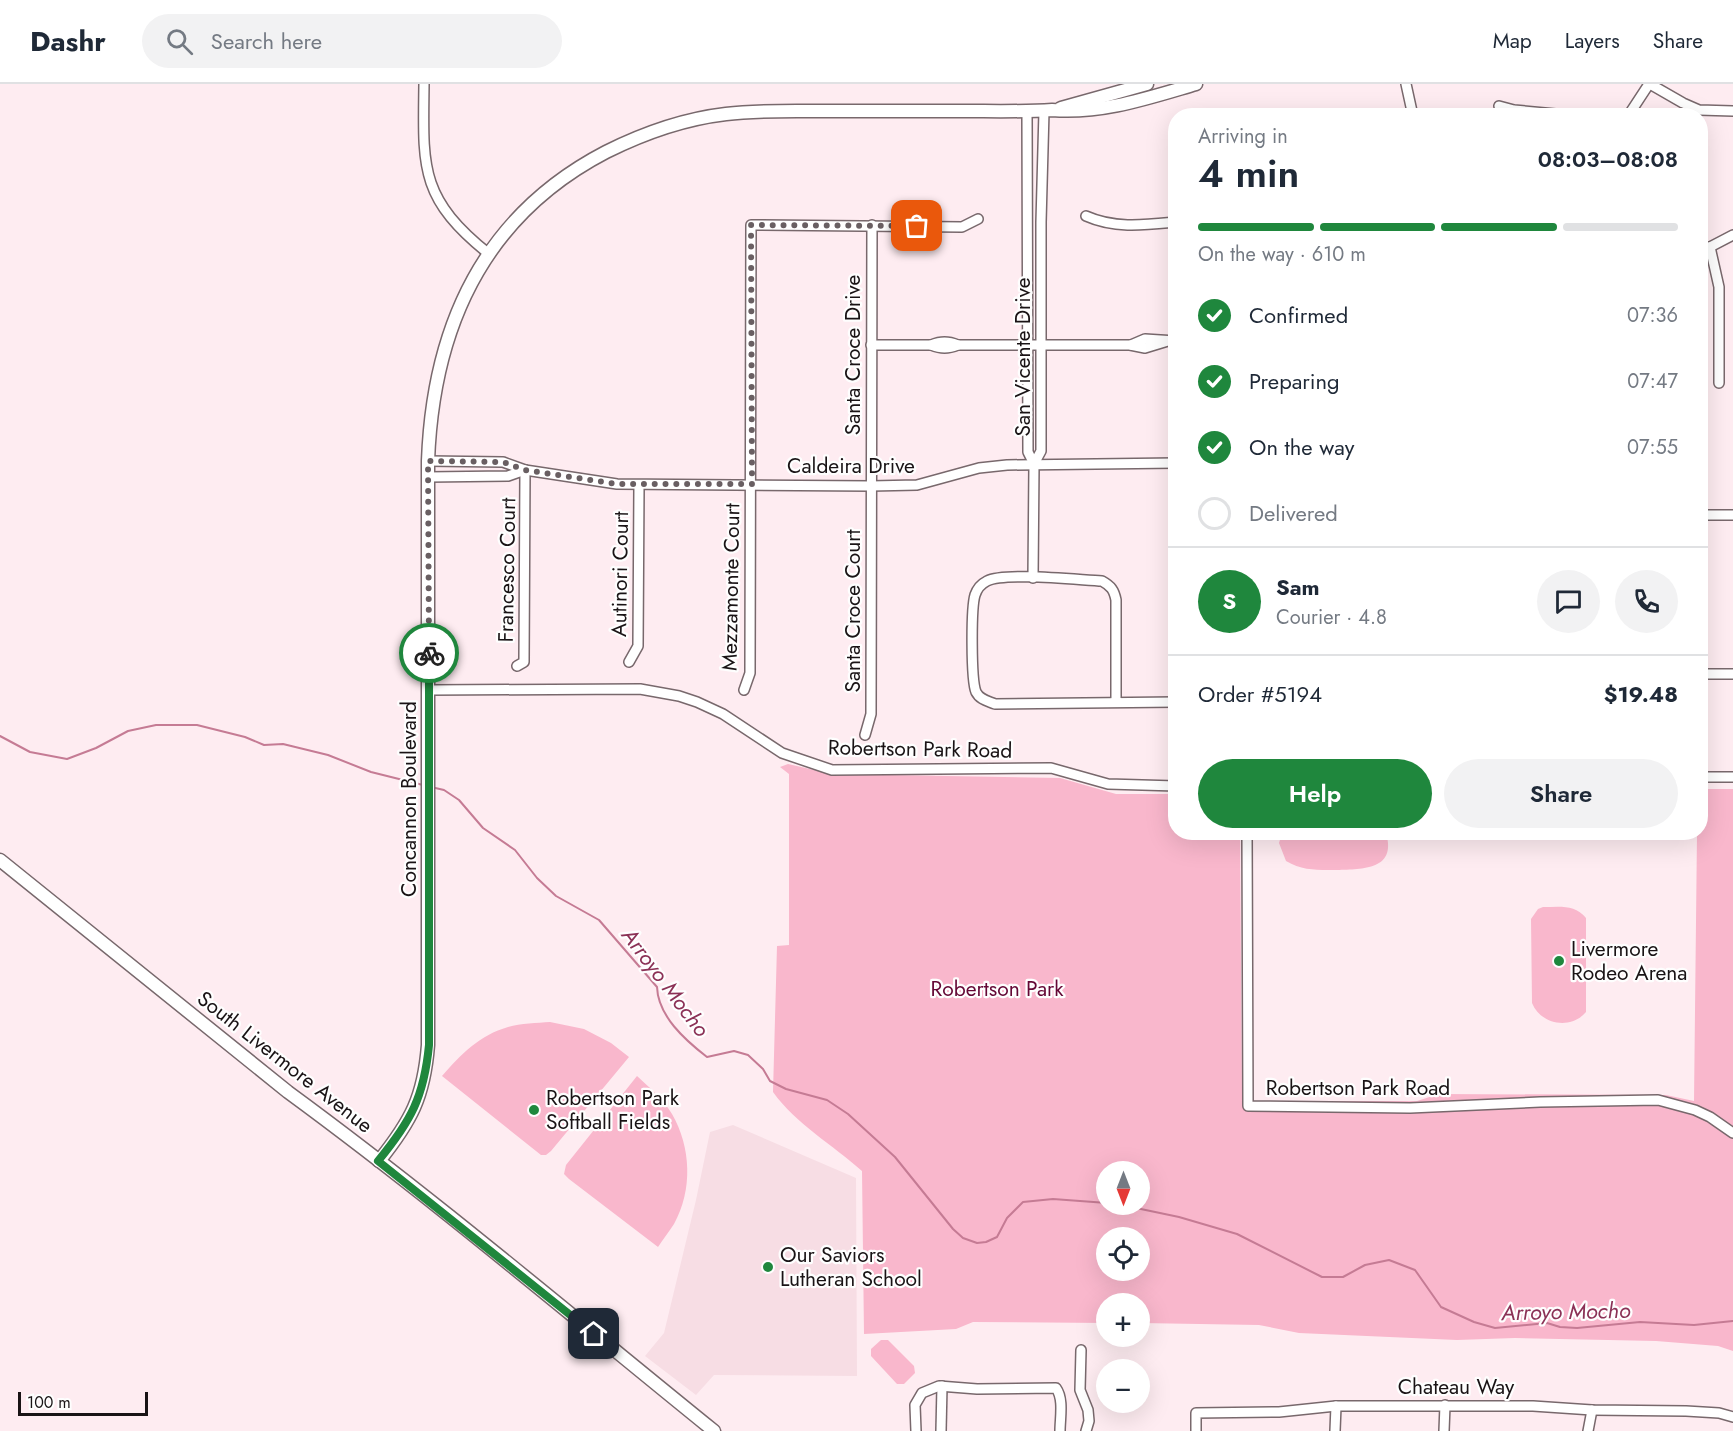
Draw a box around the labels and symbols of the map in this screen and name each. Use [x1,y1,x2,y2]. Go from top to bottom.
pin [891,200,942,251]
street label: Santa Croce Drive [838,274,868,435]
street label: San Vicente Drive [1008,277,1038,436]
street label: Caldeira Drive [787,451,915,481]
street label: Francesco Court [491,497,523,643]
street label: Mezzamonte Court [715,503,747,671]
street label: Autinori Court [604,511,636,637]
street label: Santa Croce Court [838,529,868,693]
courier [399,623,459,683]
street label: Concannon Boulevard [394,701,424,897]
street label: Robertson Park Road [827,732,1013,766]
water label: Arroyo Mocho [614,920,718,1043]
place label: Livermore Rodeo Arena [1571,934,1687,988]
marker: Livermore Rodeo Arena [1552,954,1566,968]
park label: Robertson Park [931,974,1064,1004]
street label: South Livermore Avenue [191,984,379,1140]
street label: Robertson Park Road [1266,1073,1450,1103]
place label: Robertson Park Softball Fields [546,1083,680,1137]
marker: Robertson Park Softball Fields [527,1103,541,1117]
north arrow [1096,1161,1150,1215]
place label: Our Saviors Lutheran School [780,1240,922,1294]
marker: Our Saviors Lutheran School [761,1260,775,1274]
water label: Arroyo Mocho [1500,1294,1631,1328]
pin [568,1308,619,1359]
street label: Chateau Way [1398,1372,1515,1402]
scale bar [18,1389,148,1416]

